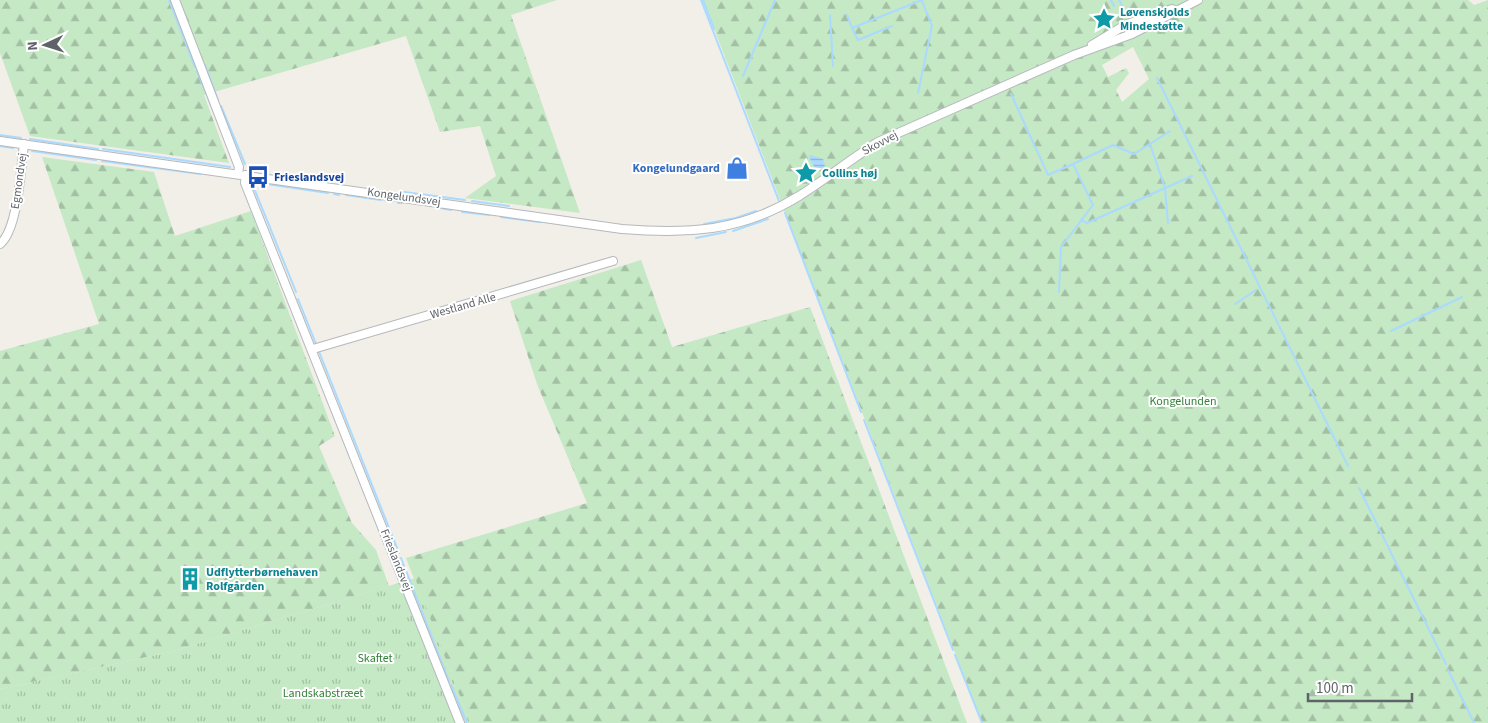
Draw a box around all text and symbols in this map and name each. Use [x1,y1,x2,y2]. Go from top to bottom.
place label: Løvenskjolds Mindestøtte [1120,4,1189,35]
place icon: Løvenskjolds Mindestøtte [1091,6,1117,32]
north arrow [20,20,70,70]
text: N [23,40,43,51]
street label: Skovvej [859,126,901,160]
street label: Egmondvej [7,152,31,210]
shop icon: Kongelundgaard [724,155,750,181]
place label: Kongelundgaard [633,160,720,177]
place icon: Collins høj [793,160,819,186]
bus stop icon: Frieslandsvej [245,164,271,190]
place label: Collins høj [822,165,877,182]
place label: Frieslandsvej [274,169,344,186]
street label: Kongelundsvej [366,183,442,211]
street label: Westland Alle [428,289,498,323]
park label: Kongelunden [1149,393,1217,410]
street label: Frieslandsvej [376,526,416,594]
place label: Udflytterbørnehaven Rolfgården [206,564,318,595]
building icon: Udflytterbørnehaven Rolfgården [177,566,203,592]
park label: Skaftet [357,650,393,667]
scale bar [1308,670,1412,702]
text: 100 m [1316,678,1354,699]
park label: Landskabstræet [283,685,363,702]

